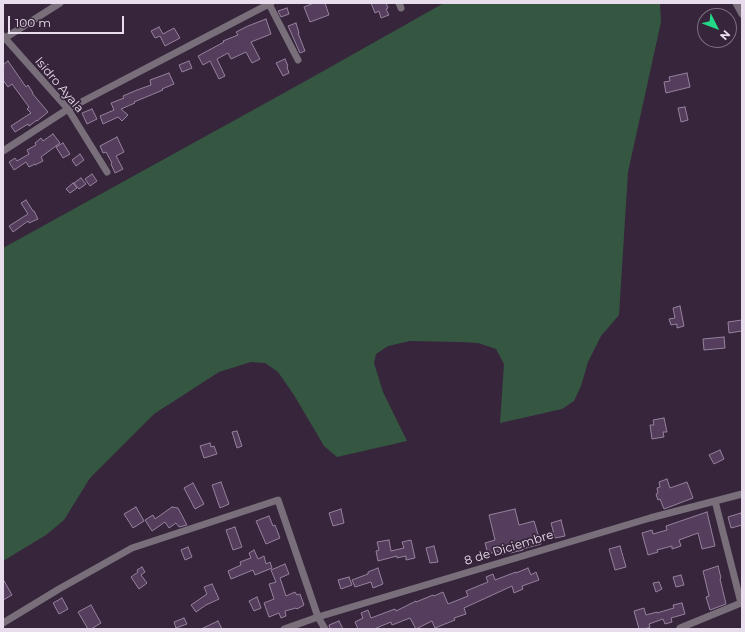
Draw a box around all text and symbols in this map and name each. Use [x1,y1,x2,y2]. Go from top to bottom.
scale bar [10,8,126,34]
north arrow [697,8,737,48]
text: 100 m [15,15,51,30]
text: N [717,27,733,43]
street label: Isidro Ayala [32,54,86,116]
street label: 8 de Diciembre [463,528,555,568]

